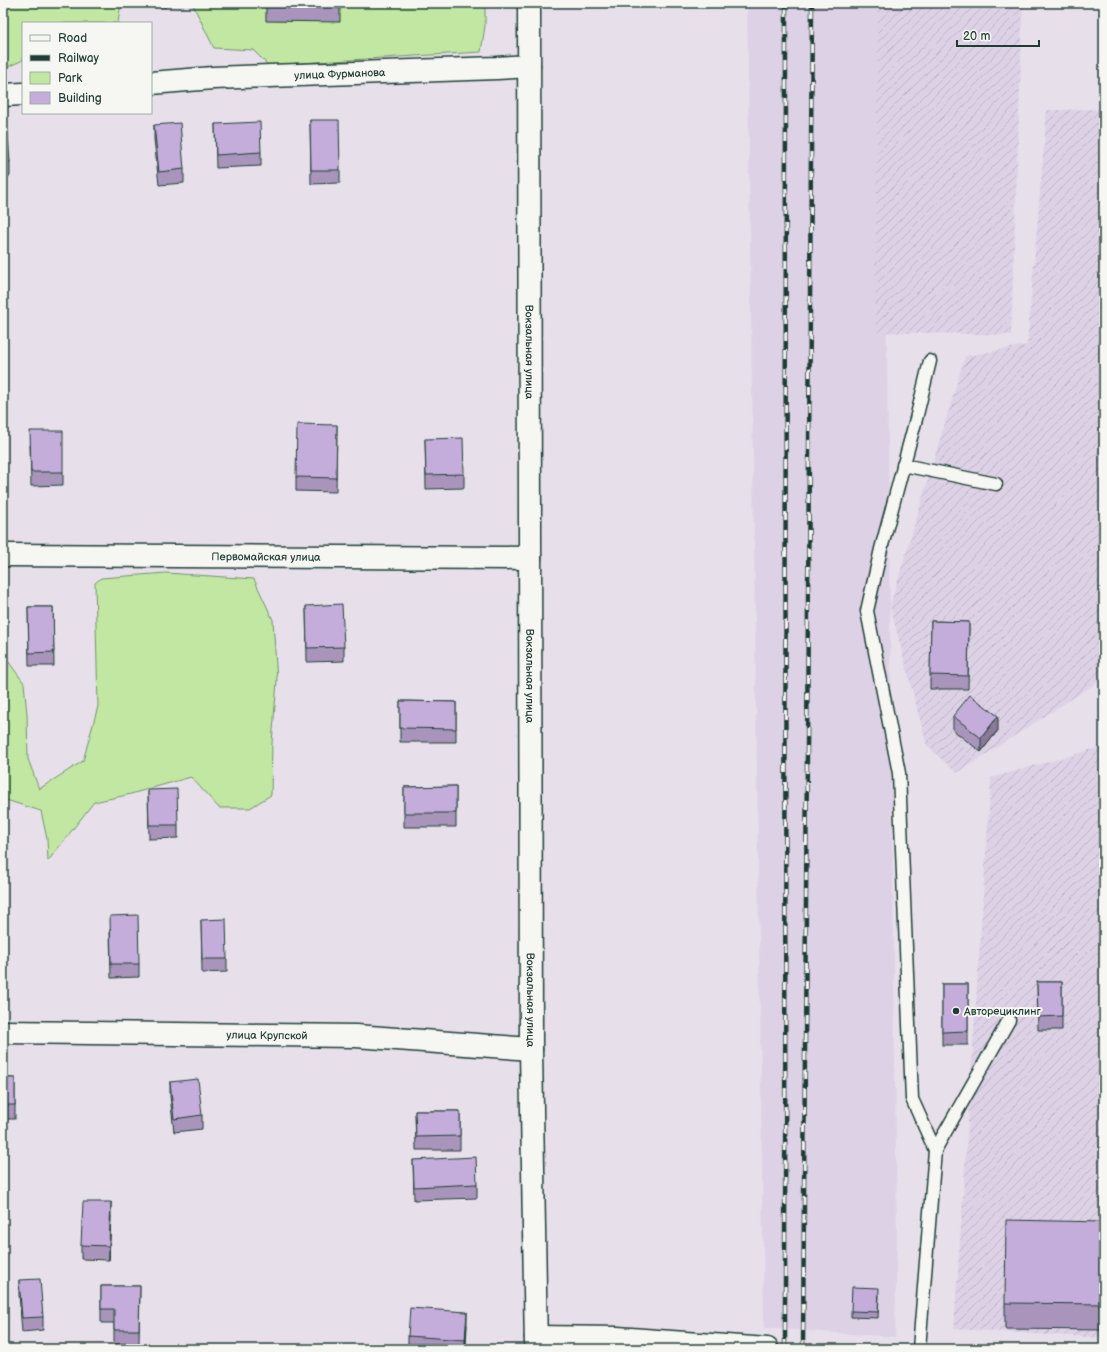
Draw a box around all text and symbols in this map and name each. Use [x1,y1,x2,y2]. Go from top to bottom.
legend [22,22,152,114]
scale bar [957,22,1039,48]
text: 20 m [963,29,990,44]
text: Road [58,31,87,46]
text: Railway [58,51,100,66]
street label: улица Фурманова [294,65,386,82]
text: Park [58,71,82,86]
text: Building [58,91,102,106]
street label: Вокзальная улица [523,305,536,400]
street label: Первомайская улица [211,550,321,563]
street label: Вокзальная улица [524,629,537,724]
street label: Вокзальная улица [524,953,537,1048]
place label: Авторециклинг [963,1005,1041,1018]
marker: Авторециклинг [951,1006,961,1016]
street label: улица Крупской [226,1028,308,1042]

